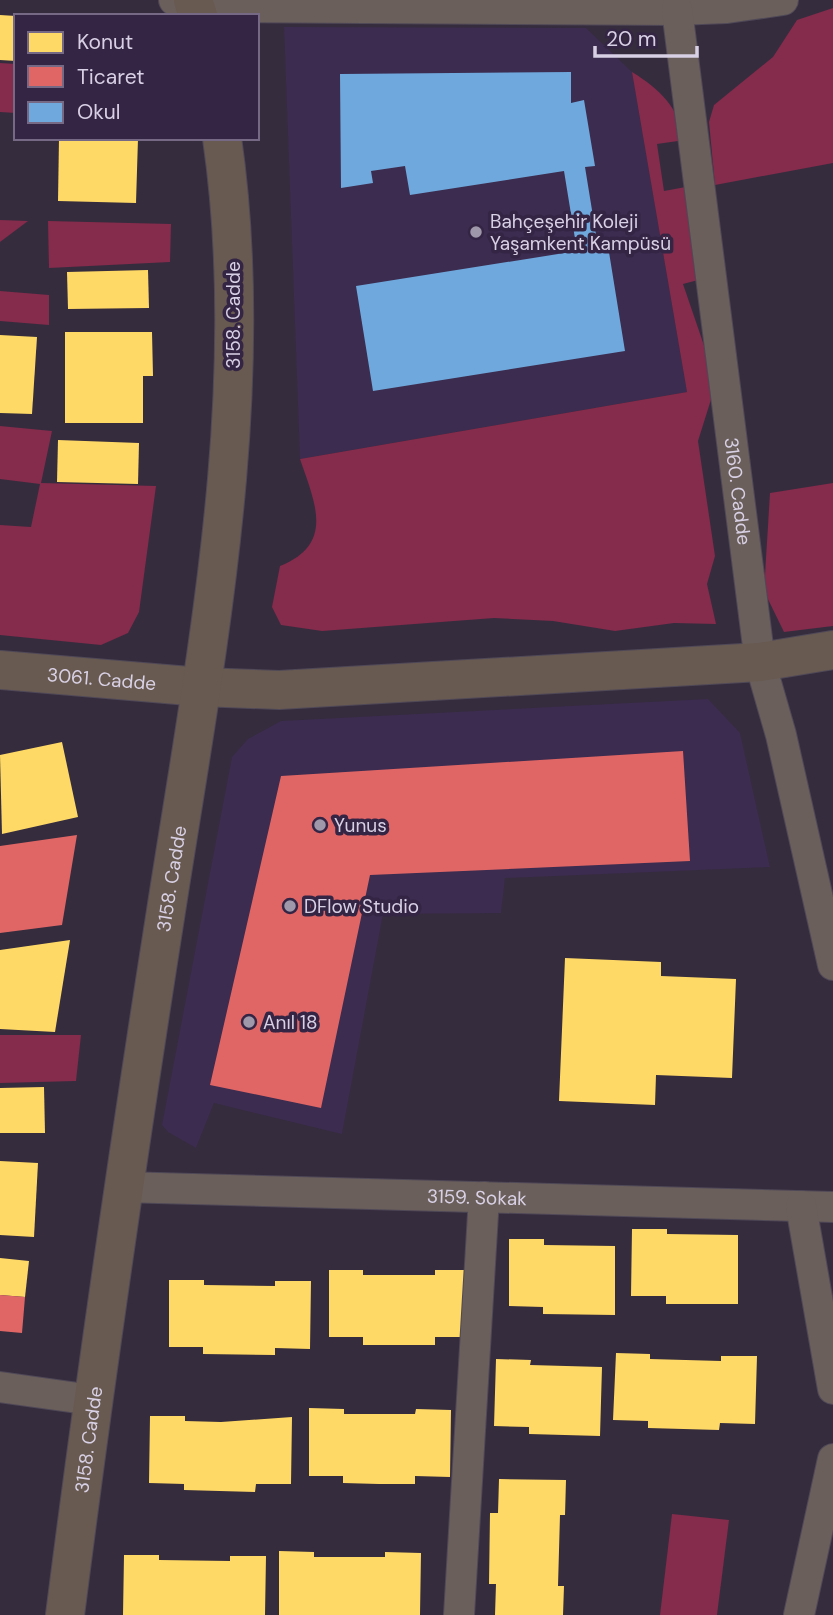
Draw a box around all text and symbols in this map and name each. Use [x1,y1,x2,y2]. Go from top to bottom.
legend [14,14,259,140]
scale bar [595,14,696,58]
text: 20 m [606,25,657,53]
text: Konut [77,28,133,56]
text: Ticaret [77,63,144,91]
text: Okul [77,98,121,126]
place label: Bahçeşehir Koleji Yaşamkent Kampüsü [490,209,671,256]
marker: Bahçeşehir Koleji Yaşamkent Kampüsü [468,224,484,240]
street label: 3158. Cadde [221,261,246,369]
street label: 3160. Cadde [719,436,757,546]
street label: 3061. Cadde [46,662,157,696]
place label: Yunus [334,813,387,838]
marker: Yunus [312,817,328,833]
street label: 3158. Cadde [150,824,192,934]
place label: DFlow Studio [304,894,419,919]
marker: DFlow Studio [282,898,298,914]
place label: Anıl 18 [263,1010,318,1035]
marker: Anıl 18 [241,1014,257,1030]
street label: 3159. Sokak [427,1183,528,1211]
street label: 3158. Cadde [69,1385,108,1494]

